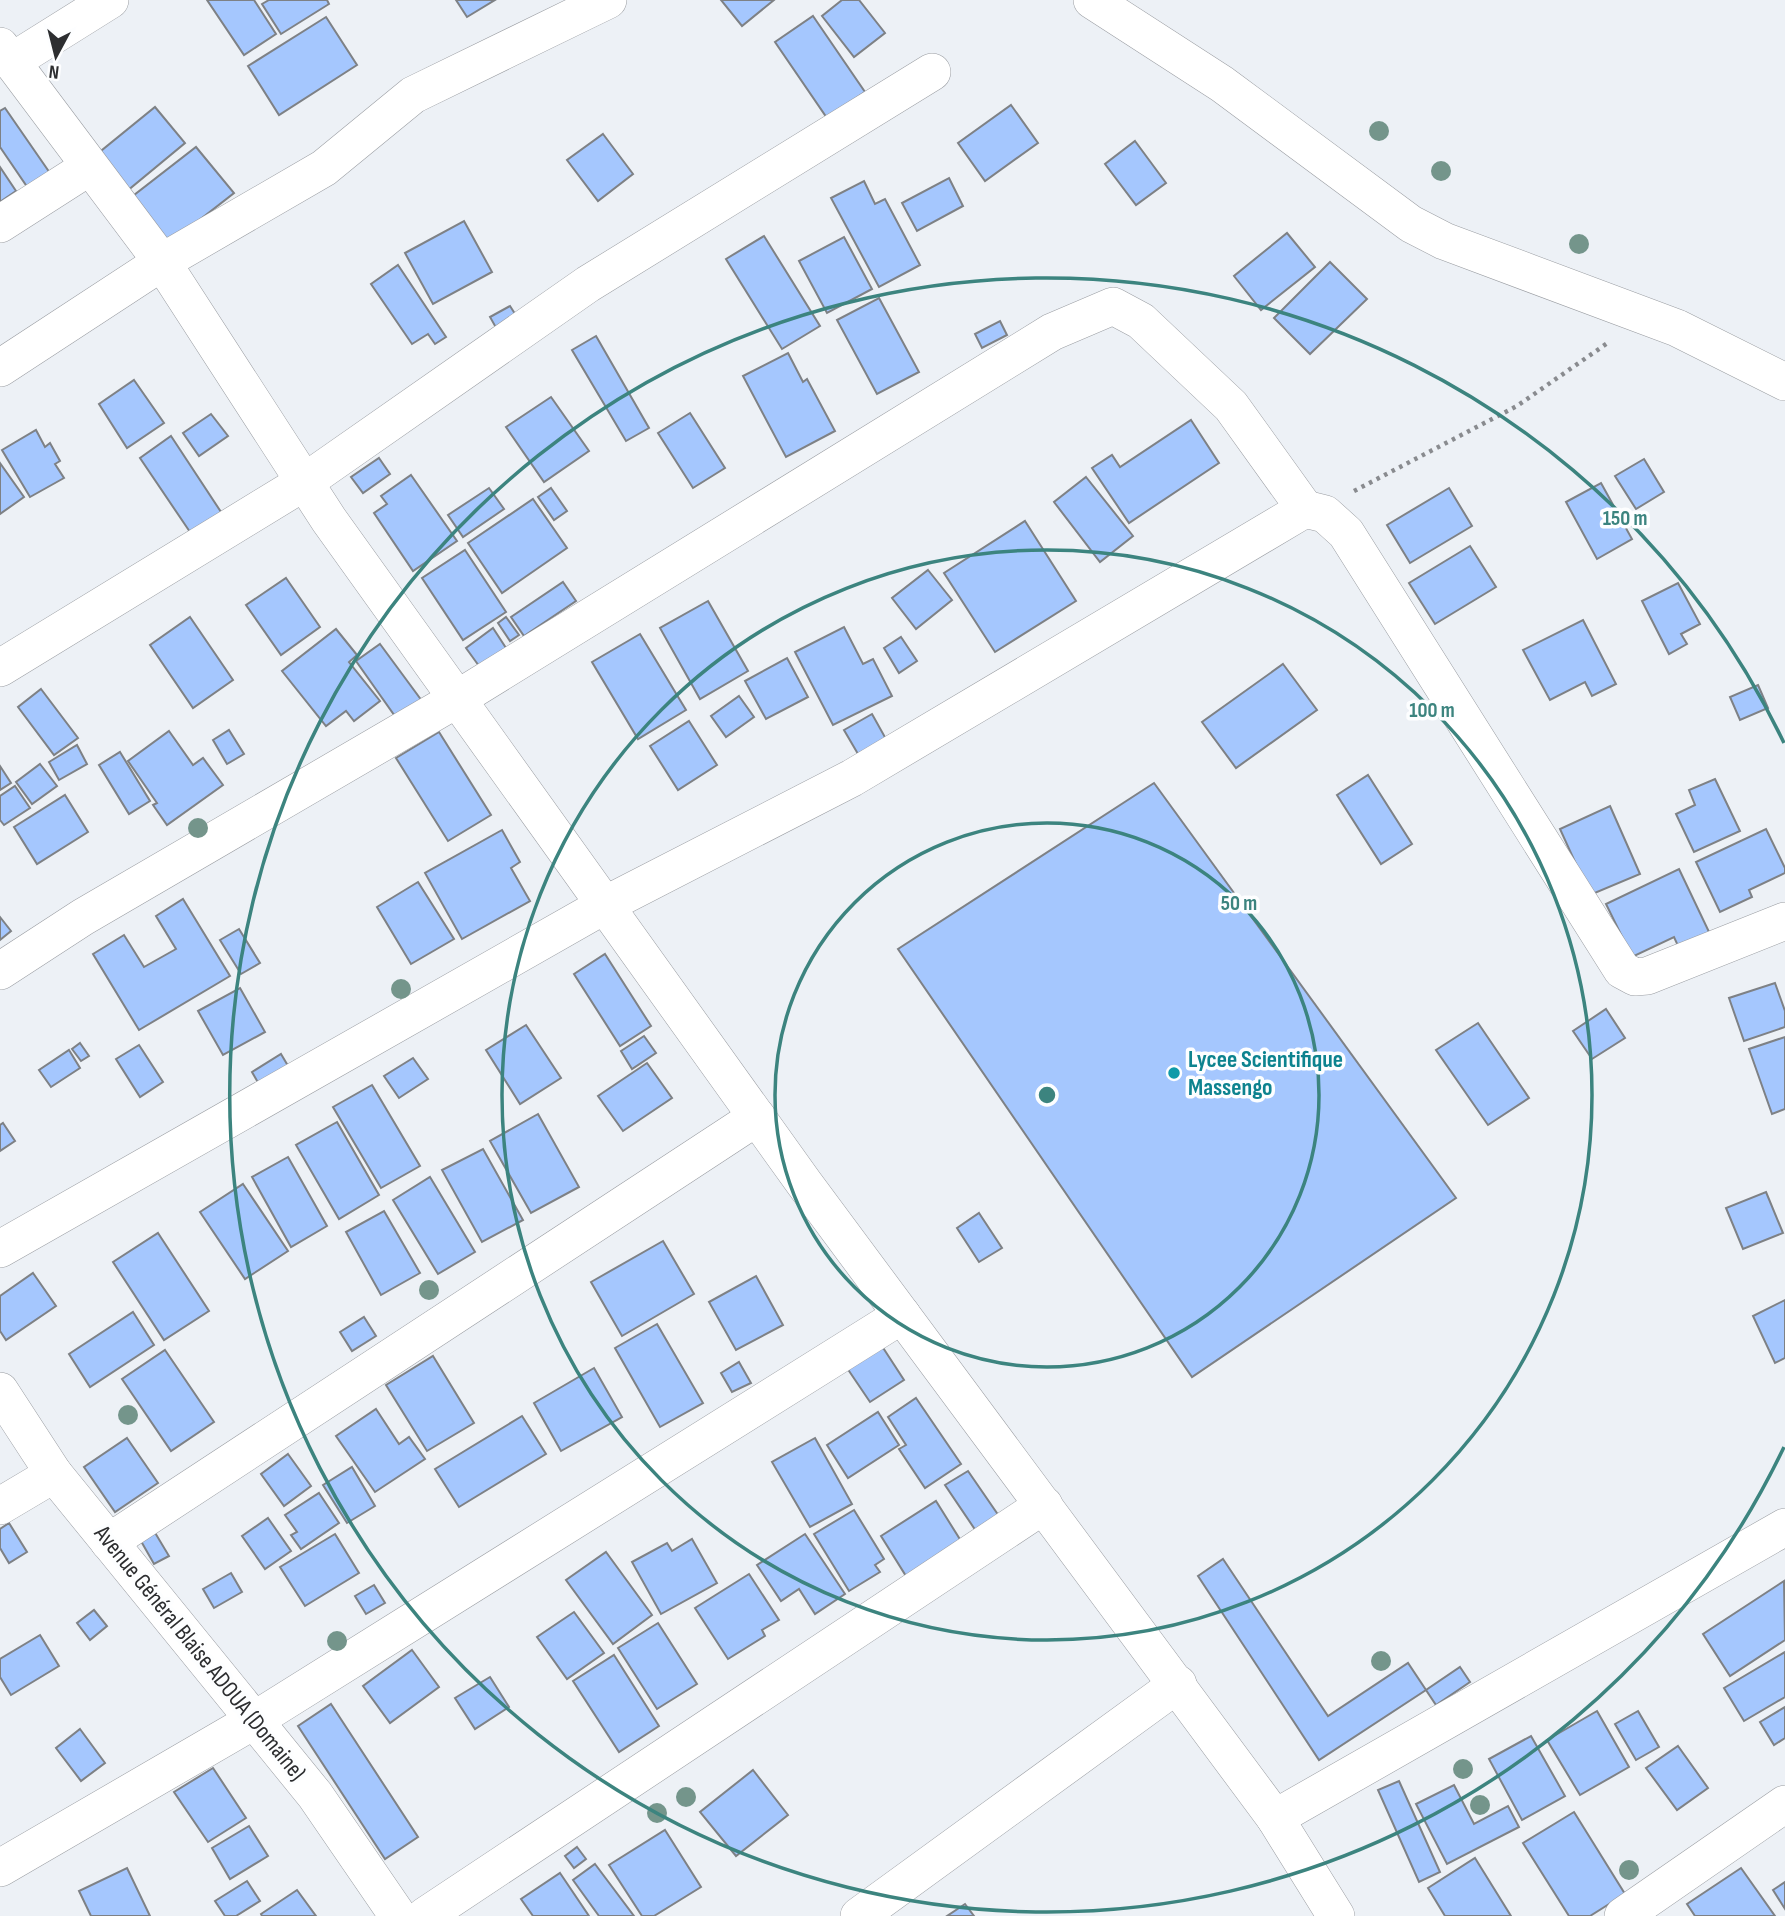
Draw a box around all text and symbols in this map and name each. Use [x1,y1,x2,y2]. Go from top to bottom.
north arrow [21,21,91,91]
text: N [48,59,61,83]
text: 150 m [1603,506,1647,531]
text: 100 m [1409,698,1455,723]
text: 50 m [1221,891,1257,916]
place label: Lycee Scientifique Massengo [1188,1045,1343,1102]
marker: Lycee Scientifique Massengo [1166,1065,1182,1081]
centre of rings [1035,1083,1059,1107]
street label: Avenue Général Blaise ADOUA (Domaine) [87,1519,312,1786]

